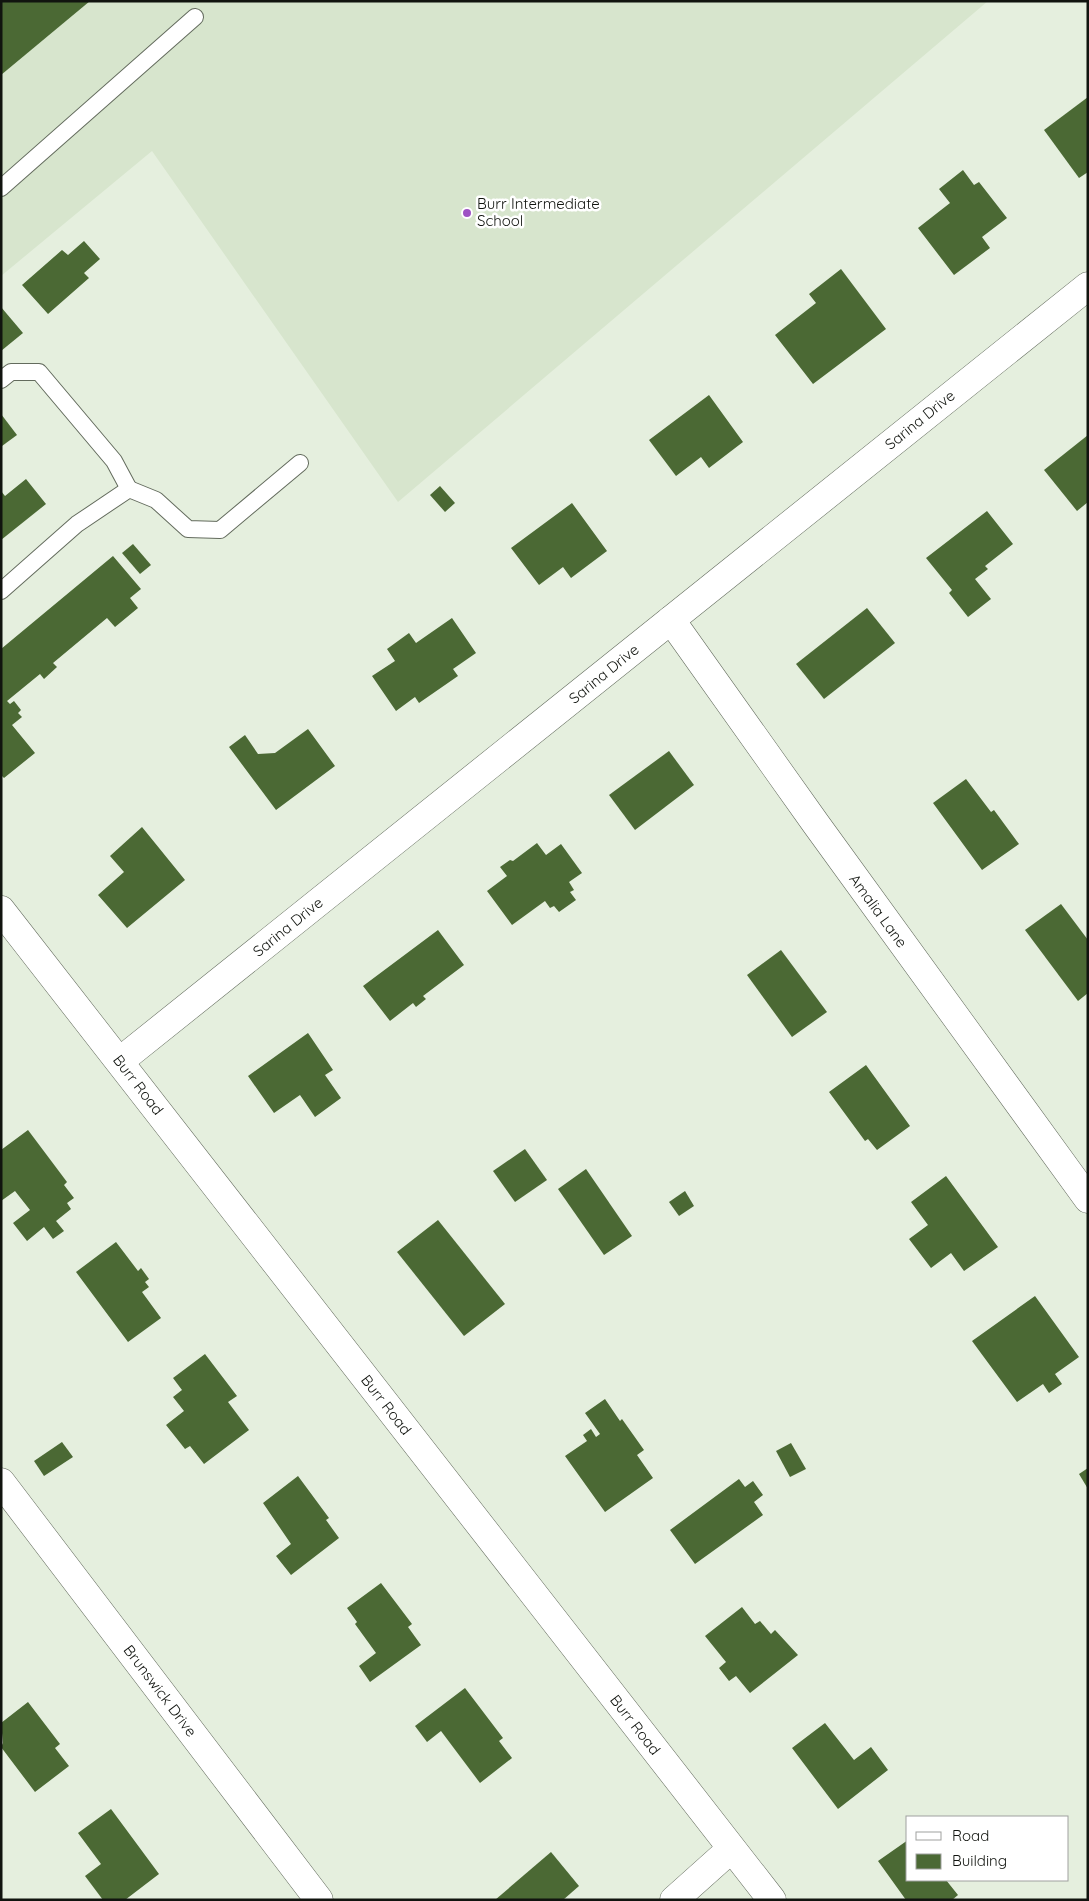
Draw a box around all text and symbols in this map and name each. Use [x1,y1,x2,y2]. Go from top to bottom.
place label: Burr Intermediate School [477,194,600,230]
marker: Burr Intermediate School [461,207,473,219]
street label: Sarina Drive [881,386,958,454]
street label: Sarina Drive [565,640,642,708]
street label: Amalia Lane [845,870,912,951]
street label: Sarina Drive [249,893,326,961]
street label: Burr Road [109,1051,168,1119]
street label: Burr Road [357,1371,416,1439]
street label: Brunswick Drive [120,1641,201,1740]
street label: Burr Road [606,1691,665,1759]
legend [906,1816,1069,1881]
text: Road [952,1826,989,1845]
text: Building [952,1851,1007,1870]

